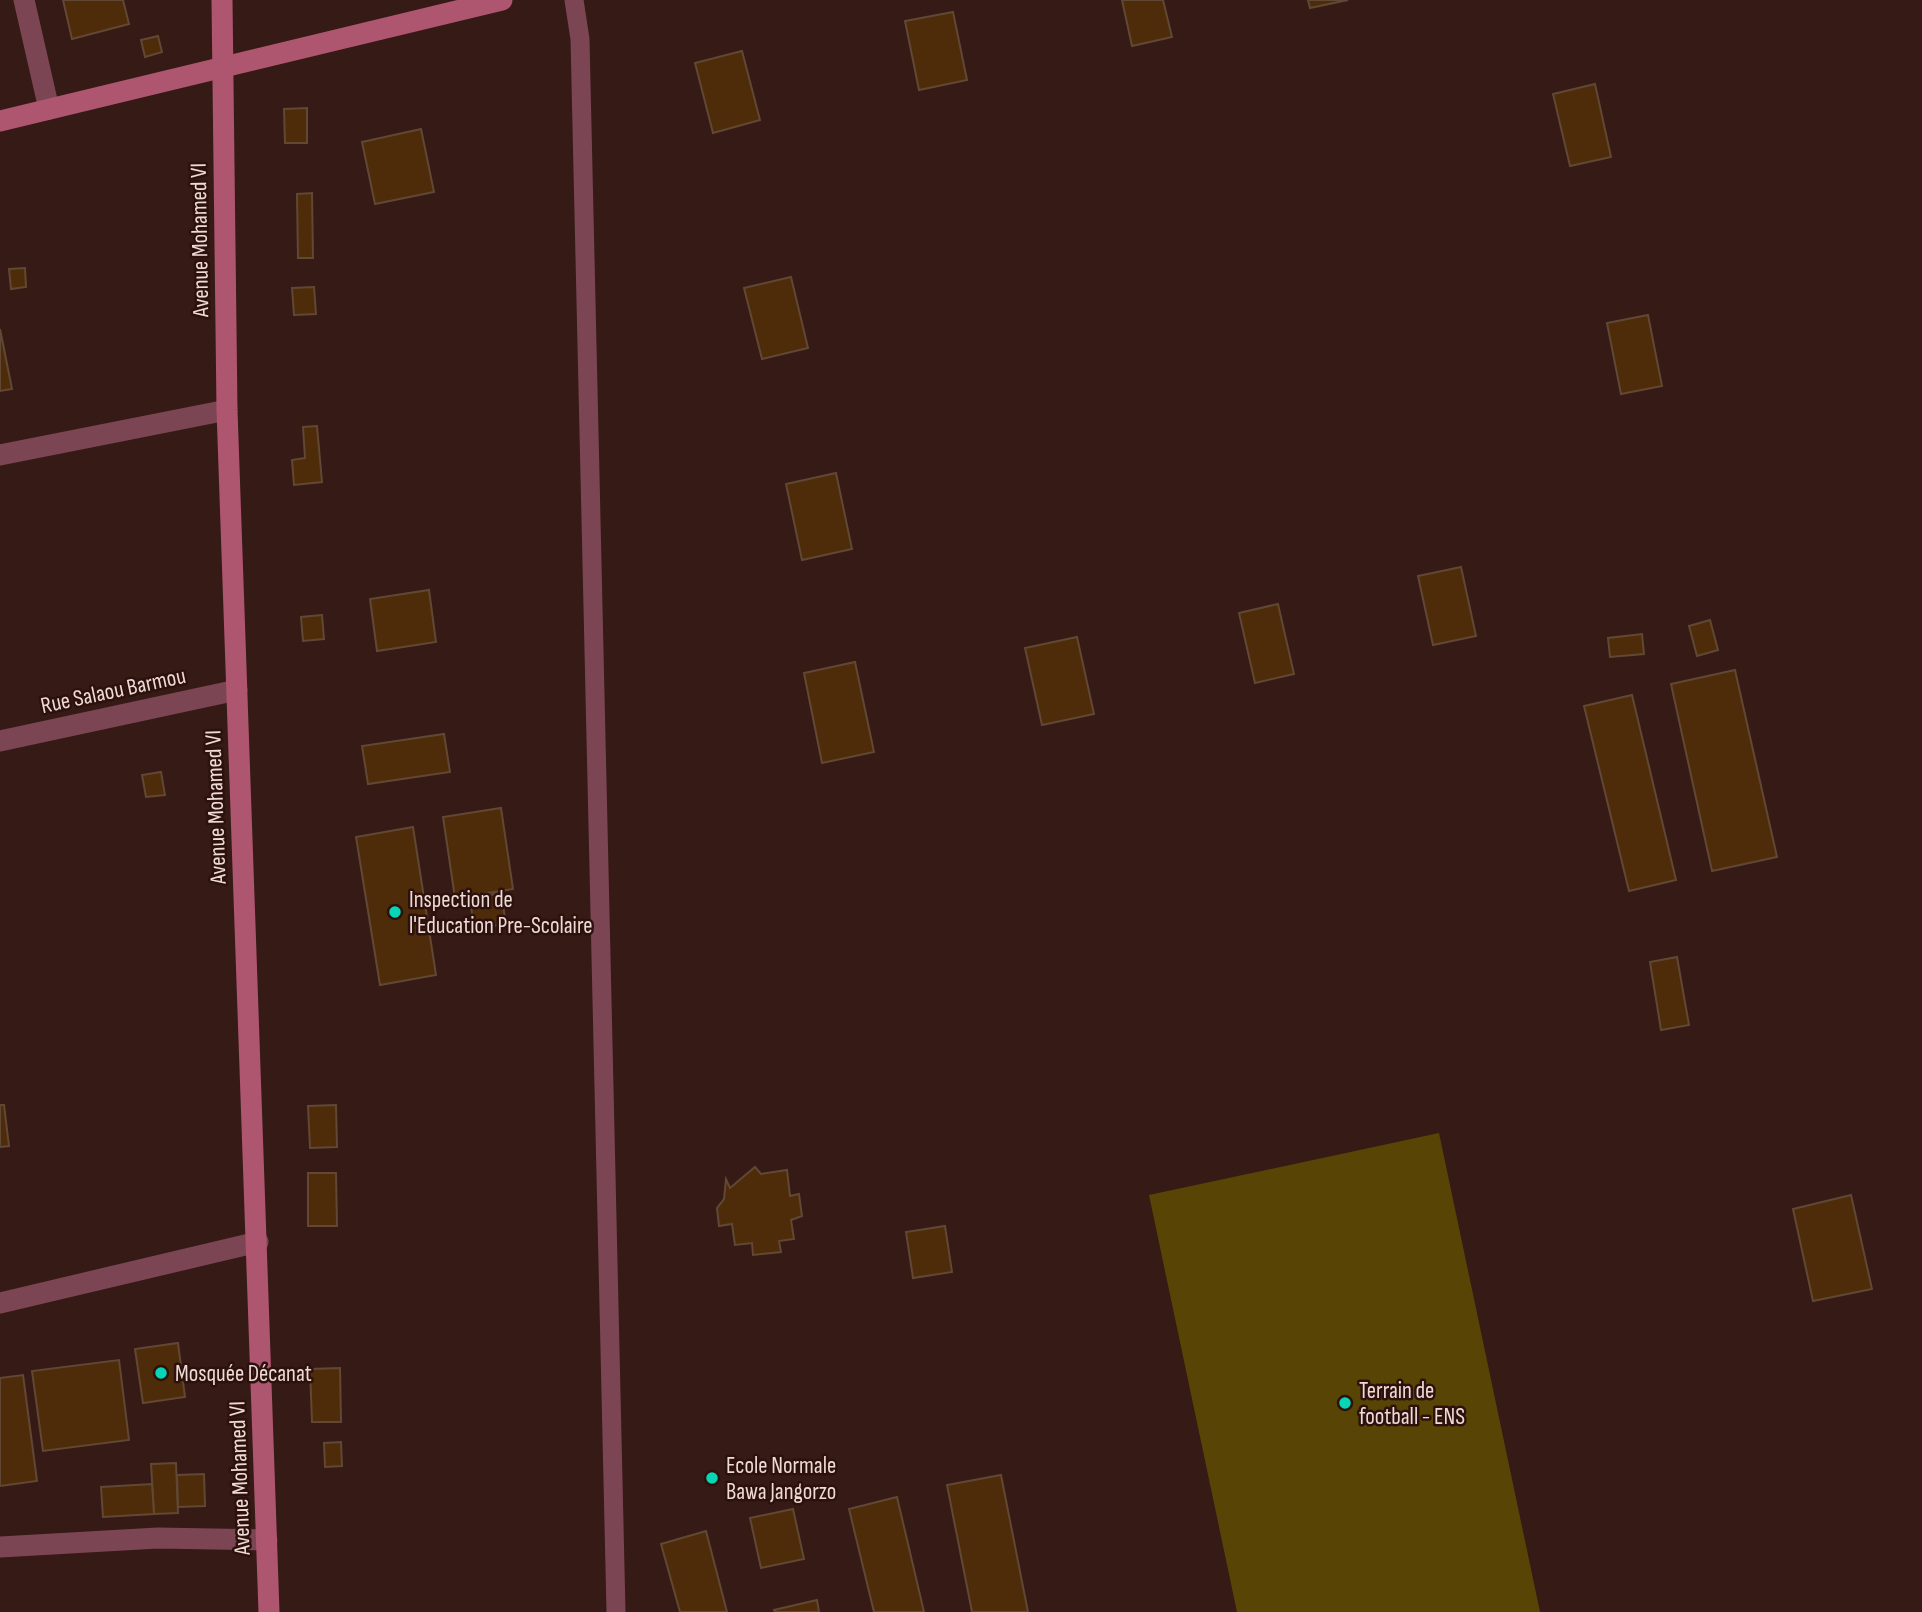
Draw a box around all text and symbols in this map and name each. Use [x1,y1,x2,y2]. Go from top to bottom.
street label: Avenue Mohamed VI [185,163,215,318]
street label: Rue Salaou Barmou [38,662,188,720]
street label: Avenue Mohamed VI [199,729,233,885]
place label: Inspection de l'Education Pre-Scolaire [409,886,592,940]
marker: Inspection de l'Education Pre-Scolaire [387,904,403,920]
place label: Mosquée Décanat [175,1360,312,1388]
marker: Mosquée Décanat [153,1365,169,1381]
place label: Terrain de football - ENS [1359,1377,1465,1431]
marker: Terrain de football - ENS [1337,1395,1353,1411]
street label: Avenue Mohamed VI [223,1400,257,1556]
place label: Ecole Normale Bawa Jangorzo [726,1452,836,1506]
marker: Ecole Normale Bawa Jangorzo [704,1470,720,1486]

